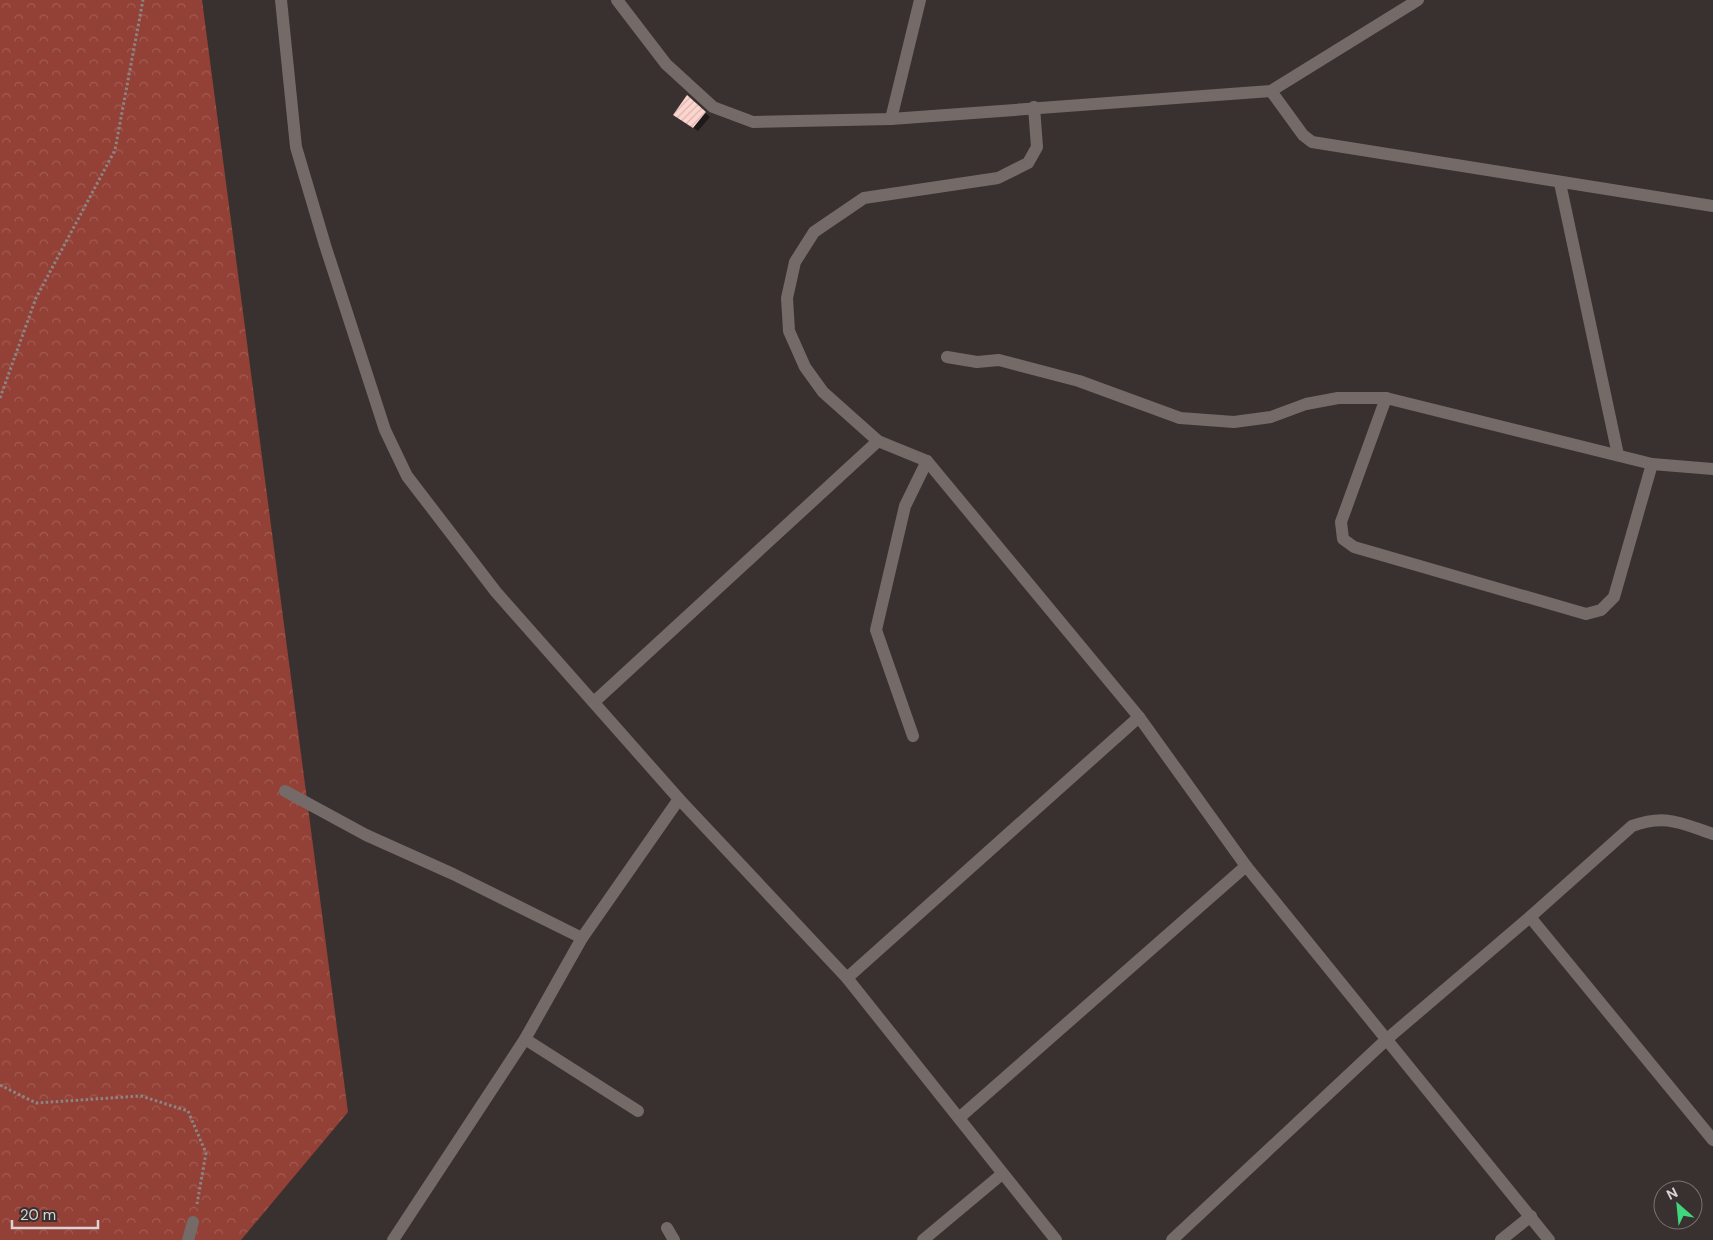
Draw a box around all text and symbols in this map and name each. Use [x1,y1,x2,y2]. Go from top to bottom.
north arrow [1653,1180,1703,1230]
text: N [1663,1183,1681,1204]
scale bar [12,1198,99,1230]
text: 20 m [20,1205,56,1225]

